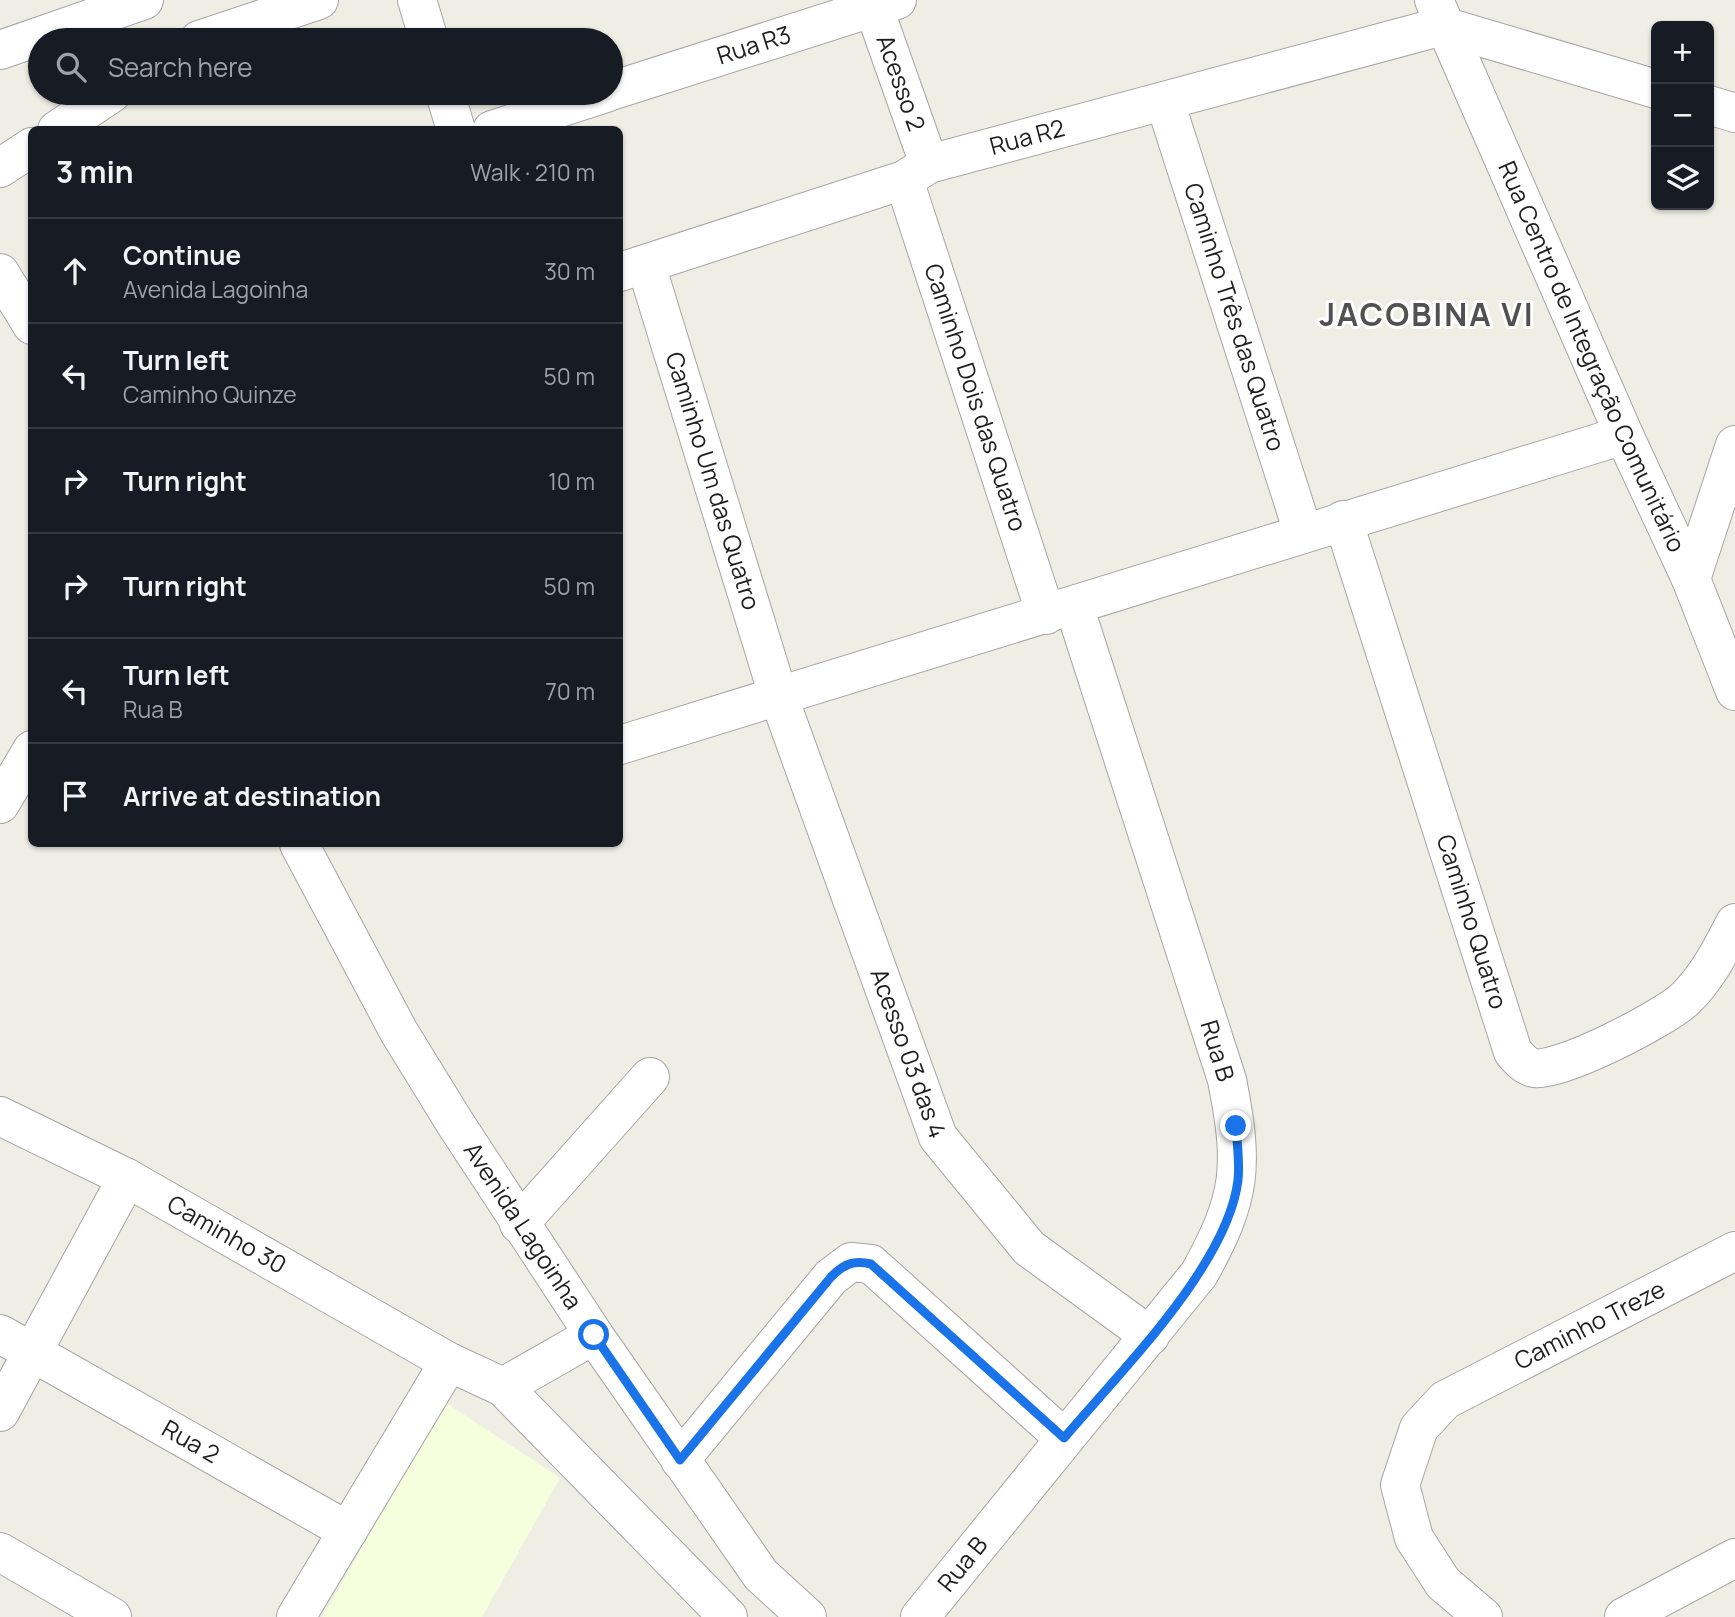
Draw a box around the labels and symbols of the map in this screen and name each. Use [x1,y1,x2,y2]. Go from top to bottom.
street label: Rua R3 [712,17,795,71]
street label: Acesso 2 [870,30,934,135]
street label: Rua R2 [986,110,1068,162]
street label: Rua Centro de Integração Comunitário [1491,156,1694,557]
street label: Caminho Três das Quatro [1177,179,1294,455]
street label: Caminho Dois das Quatro [917,259,1036,535]
district label: JACOBINA VI [1319,292,1535,336]
street label: Caminho Um das Quatro [659,348,769,614]
street label: Caminho Quatro [1430,830,1516,1013]
street label: Acesso 03 das 4 [863,963,955,1142]
street label: Rua B [1194,1016,1243,1085]
route end [1220,1110,1251,1141]
street label: Avenida Lagoinha [457,1135,591,1315]
street label: Caminho 30 [162,1187,293,1281]
street label: Caminho Treze [1508,1272,1670,1377]
route start [578,1319,609,1350]
street label: Rua 2 [157,1411,226,1470]
street label: Rua B [929,1529,994,1598]

